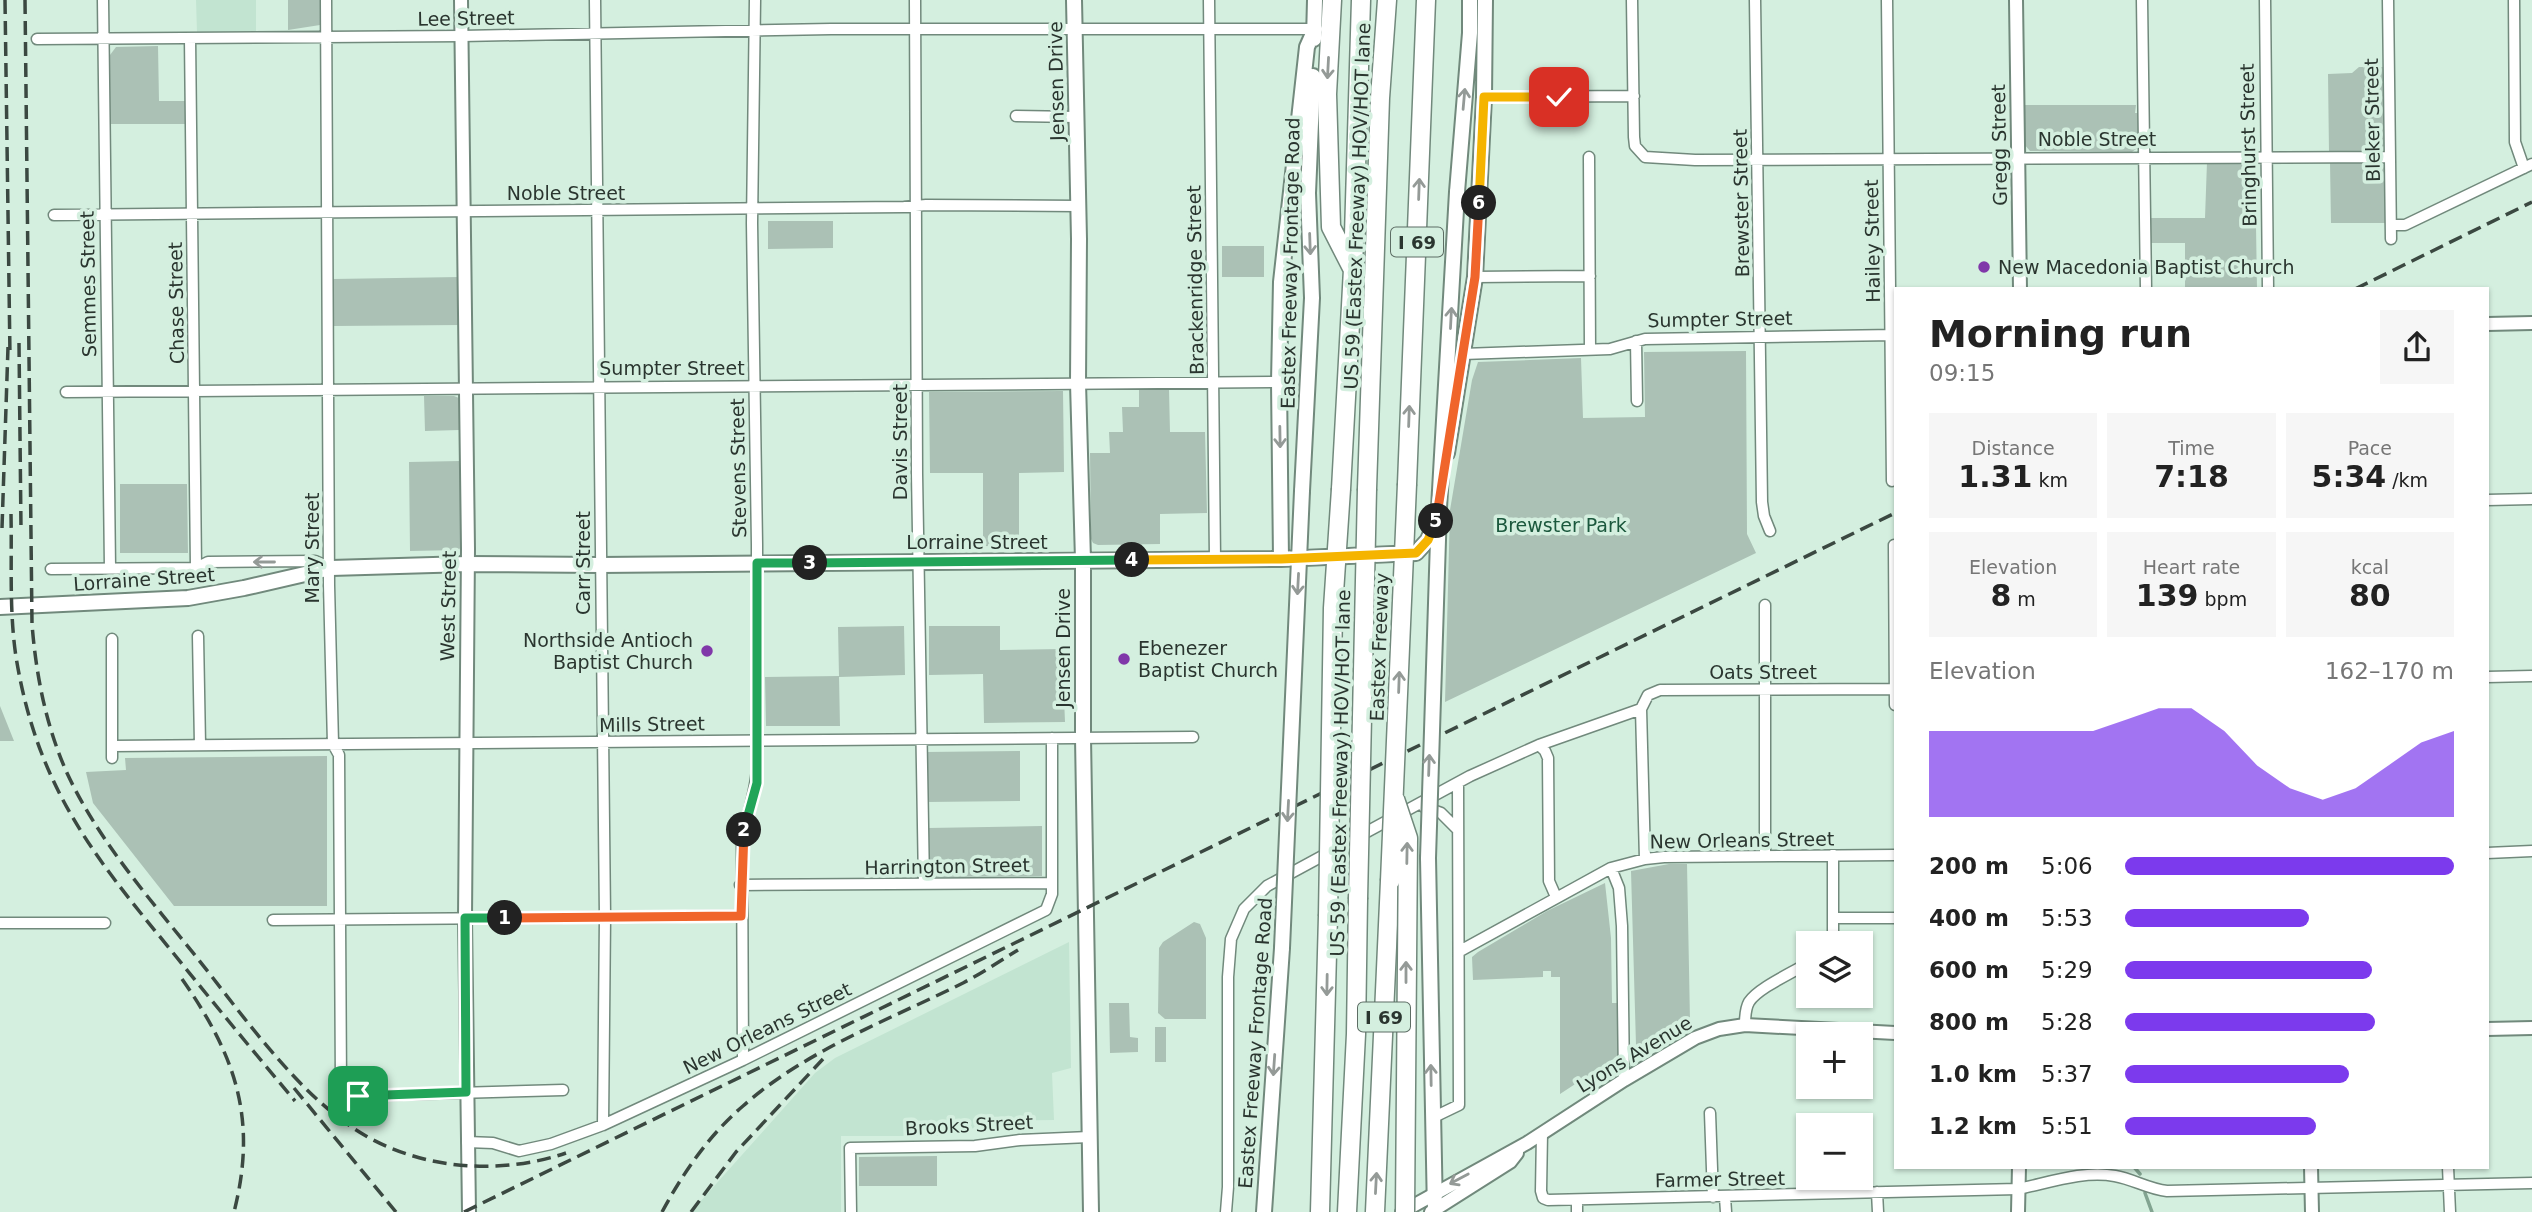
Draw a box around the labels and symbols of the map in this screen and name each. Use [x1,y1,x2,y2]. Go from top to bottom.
street label: Lee Street [417,6,515,30]
street label: Jensen Drive [1044,21,1068,142]
street label: US 59 (Eastex Freeway) HOV/HOT lane [1340,22,1374,390]
one-way arrow [1321,56,1334,79]
street label: Bleker Street [2360,58,2384,182]
street label: Bringhurst Street [2236,63,2260,227]
pin [1529,67,1589,127]
street label: Gregg Street [1987,84,2011,206]
one-way arrow [1458,88,1471,111]
street label: Eastex Freeway Frontage Road [1276,117,1304,409]
street label: Noble Street [2038,128,2156,150]
street label: Brewster Street [1729,129,1753,277]
one-way arrow [1413,178,1426,201]
street label: Hailey Street [1860,179,1884,303]
street label: Noble Street [507,182,625,204]
street label: Brackenridge Street [1182,185,1208,375]
pin: 6 [1462,186,1496,220]
street label: Semmes Street [76,211,100,357]
road number: I 69 [1391,228,1443,256]
one-way arrow [1304,232,1317,255]
street label: Chase Street [164,242,188,364]
place label: New Macedonia Baptist Church [1998,256,2294,278]
marker: New Macedonia Baptist Church [1976,259,1992,275]
one-way arrow [1445,307,1458,330]
street label: Sumpter Street [1647,307,1793,331]
street label: Sumpter Street [599,357,745,379]
street label: Davis Street [889,384,911,500]
street label: Stevens Street [726,398,750,538]
one-way arrow [1402,405,1415,428]
one-way arrow [1273,426,1287,449]
street label: Mary Street [301,493,323,603]
pin: 5 [1418,504,1454,538]
street label: Carr Street [572,511,594,615]
park label: Brewster Park [1495,514,1627,536]
street label: Lorraine Street [906,531,1048,553]
pin: 4 [1114,542,1150,578]
pin: 3 [792,546,828,580]
street label: West Street [436,551,460,661]
one-way arrow [252,555,275,569]
street label: Lorraine Street [73,563,215,595]
one-way arrow [1292,572,1305,595]
street label: Eastex Freeway [1365,572,1393,722]
street label: Jensen Drive [1052,588,1074,709]
street label: US 59 (Eastex Freeway) HOV/HOT lane [1326,589,1354,957]
place label: Northside Antioch Baptist Church [523,629,693,673]
place label: Ebenezer Baptist Church [1138,637,1278,681]
marker: Northside Antioch Baptist Church [699,643,715,659]
marker: Ebenezer Baptist Church [1116,651,1132,667]
street label: Oats Street [1709,661,1817,683]
one-way arrow [1392,671,1406,694]
street label: Mills Street [599,712,705,736]
one-way arrow [1423,754,1436,777]
one-way arrow [1281,799,1294,822]
pin: 2 [726,812,762,848]
street label: New Orleans Street [1650,827,1834,853]
one-way arrow [1401,841,1414,864]
street label: Harrington Street [864,854,1030,878]
street label: Eastex Freeway Frontage Road [1234,897,1276,1189]
pin: 1 [488,900,522,936]
one-way arrow [1399,961,1413,984]
one-way arrow [1320,973,1334,996]
street label: New Orleans Street [679,978,855,1078]
road number: I 69 [1358,1002,1410,1032]
street label: Lyons Avenue [1572,1011,1696,1097]
one-way arrow [1267,1053,1280,1076]
one-way arrow [1425,1064,1438,1087]
pin [328,1066,388,1126]
street label: Brooks Street [904,1111,1034,1139]
street label: Farmer Street [1655,1167,1785,1191]
one-way arrow [1370,1171,1383,1194]
one-way arrow [1450,1173,1470,1187]

